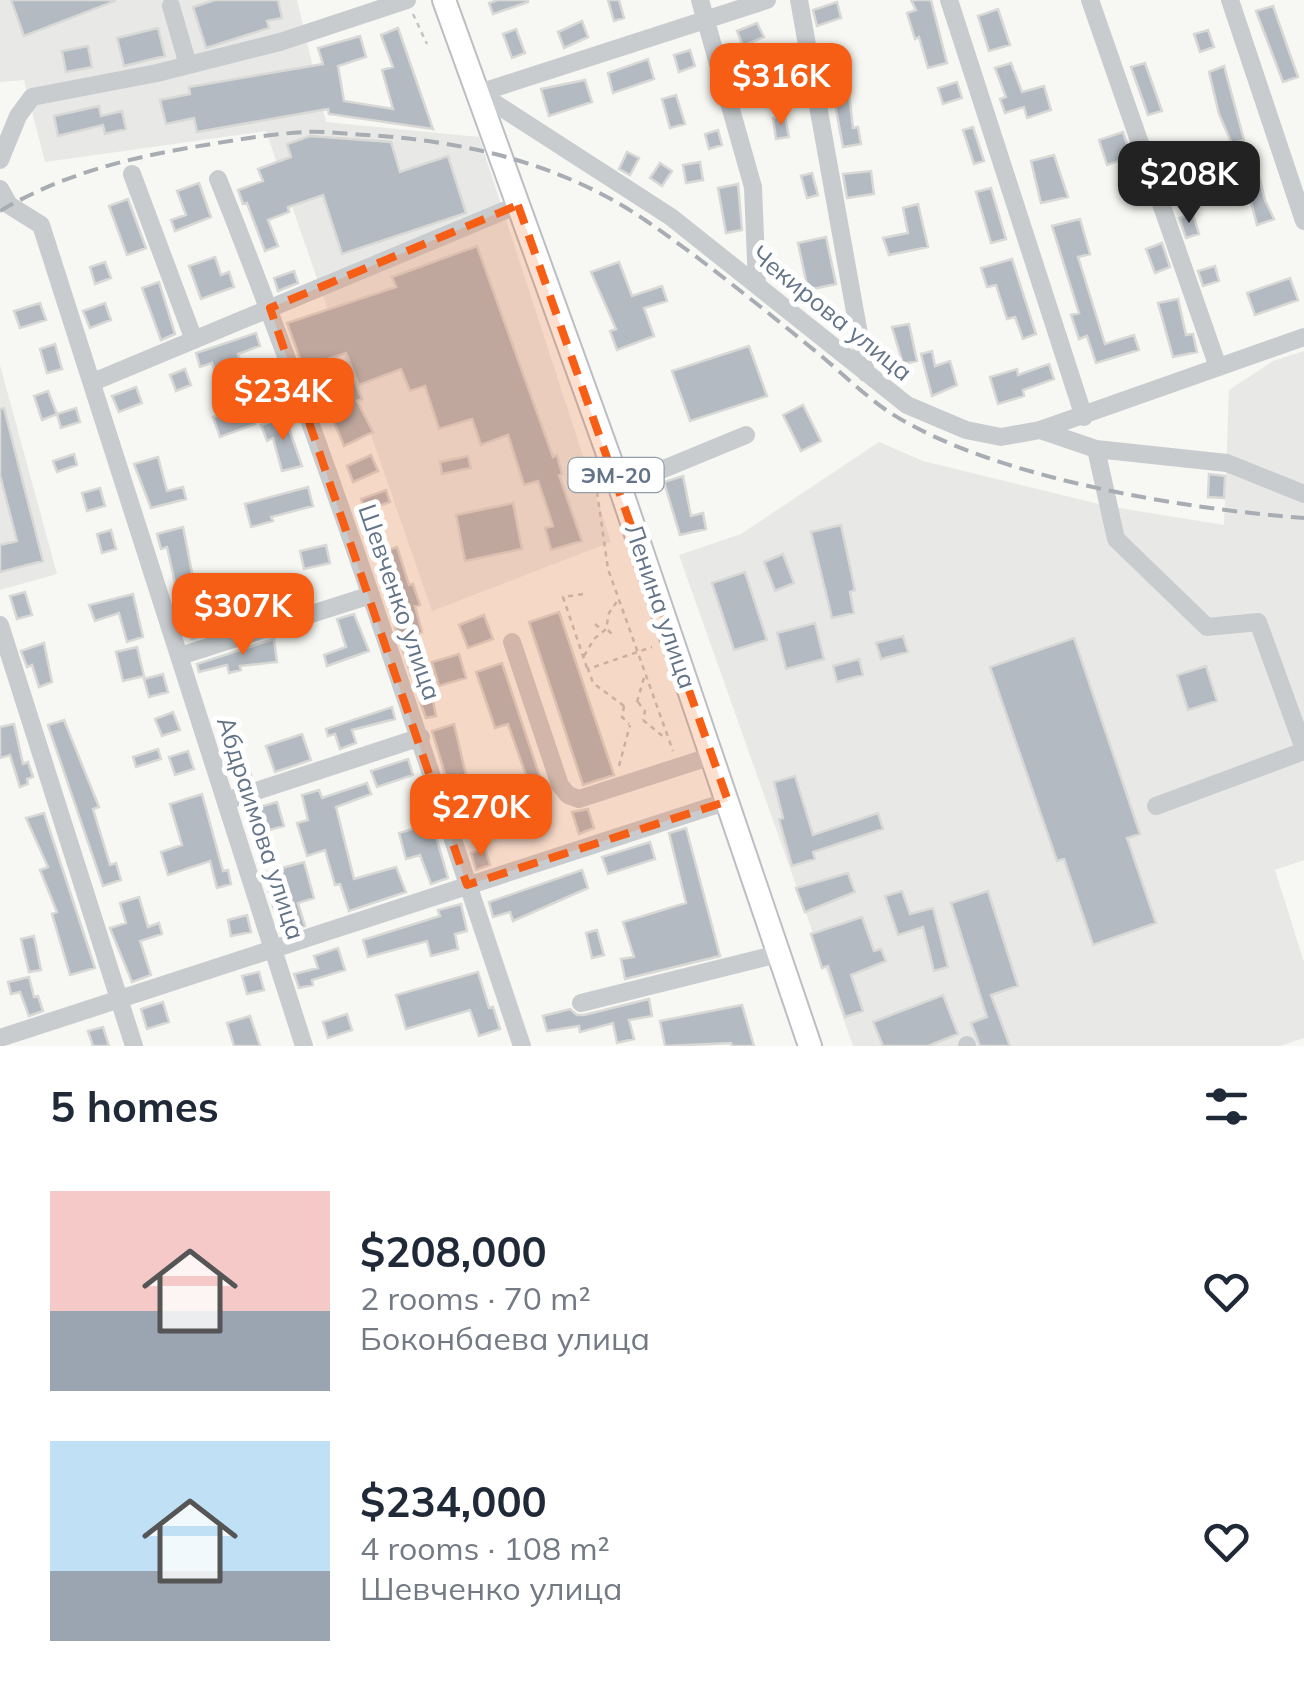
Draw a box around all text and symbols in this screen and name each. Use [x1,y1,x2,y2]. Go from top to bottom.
pin: $316K [711,43,851,128]
text: $316K [732,55,830,95]
pin: $208K [1119,141,1259,226]
text: $208K [1140,153,1238,193]
street label: Чекирова улица [746,238,919,387]
pin: $234K [213,358,353,443]
text: $234K [234,370,332,410]
road number: ЭМ-20 [568,458,664,492]
street label: Шевченко улица [352,500,449,704]
street label: Ленина улица [619,519,704,692]
pin: $307K [173,573,313,658]
text: $307K [194,585,292,625]
street label: Абдраимова улица [211,712,312,943]
pin: $270K [411,774,551,859]
text: $270K [432,786,530,826]
icon: filters [1199,1079,1254,1134]
text: 5 homes [50,1080,219,1133]
text: $208,000 [360,1225,547,1278]
icon: home [130,1231,250,1351]
icon: heart [1199,1264,1254,1319]
text: 2 rooms · 70 m² [360,1278,591,1318]
text: Боконбаева улица [360,1318,650,1358]
text: $234,000 [360,1475,547,1528]
icon: home [130,1481,250,1601]
icon: heart [1199,1514,1254,1569]
text: 4 rooms · 108 m² [360,1528,610,1568]
text: Шевченко улица [360,1568,623,1608]

